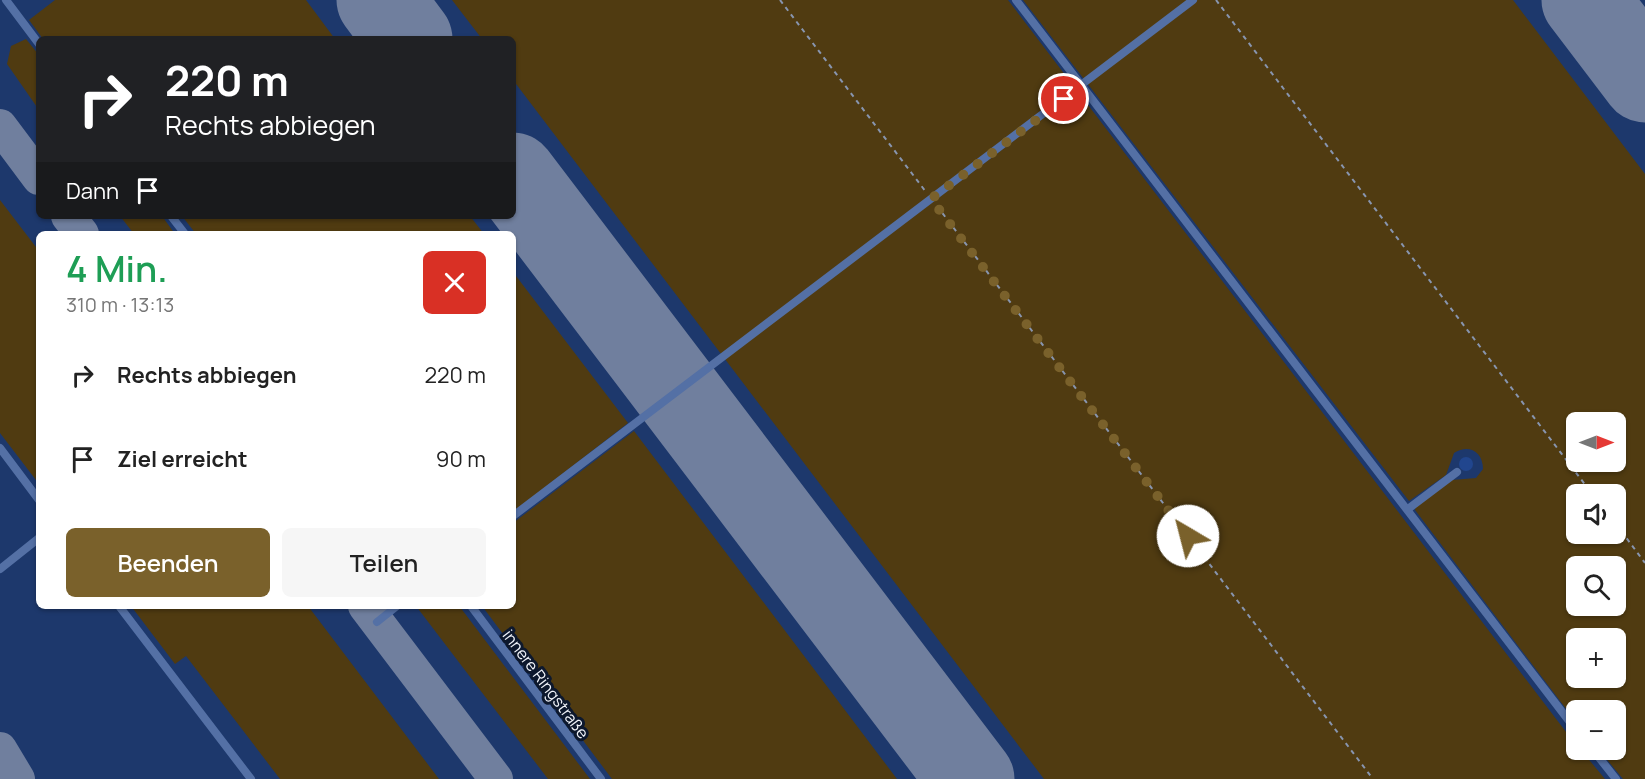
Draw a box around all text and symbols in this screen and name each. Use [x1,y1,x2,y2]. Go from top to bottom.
text: 220 m [165,51,289,109]
icon: right [66,60,144,138]
pin [1038,73,1089,124]
icon: arrive [1047,82,1080,115]
text: Rechts abbiegen [165,106,376,143]
icon: arrive [131,174,164,207]
text: Dann [66,176,119,206]
text: 4 Min. [66,244,167,293]
button: close [423,251,486,314]
text: 310 m · 13:13 [66,291,174,318]
icon: right [66,359,99,392]
text: Rechts abbiegen [117,360,296,390]
text: 220 m [424,360,486,390]
north arrow [1566,412,1626,472]
map controls [1566,412,1626,760]
icon: arrive [66,443,99,476]
text: Ziel erreicht [117,444,248,474]
text: 90 m [436,444,486,474]
button: sound [1566,484,1626,544]
position arrow [1156,504,1220,568]
button: Beenden [66,528,270,597]
button: Teilen [282,528,486,597]
button: search [1566,556,1626,616]
street label: innere Ringstraße [498,625,594,743]
button: + [1566,628,1626,688]
button: − [1566,700,1626,760]

